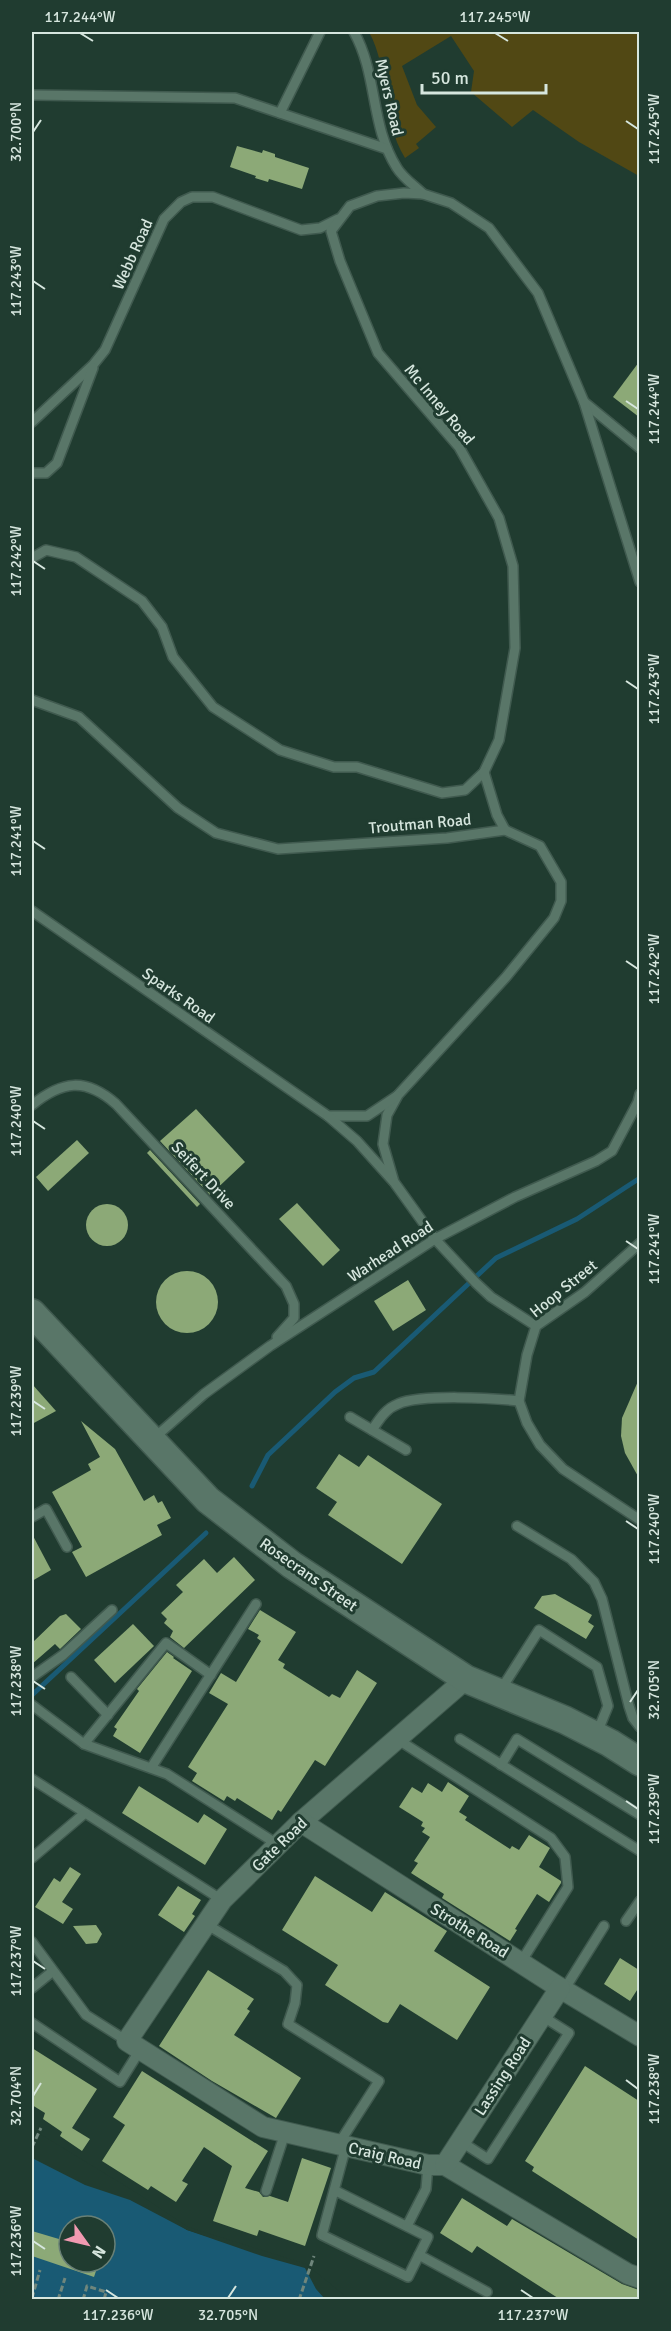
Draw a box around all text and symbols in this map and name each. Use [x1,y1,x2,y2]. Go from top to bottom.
text: 117.244°W [45,8,116,26]
text: 117.245°W [460,8,531,26]
street label: Myers Road [370,57,408,138]
scale bar [422,57,546,95]
text: 50 m [431,67,469,89]
text: 117.245°W [645,93,663,164]
text: 32.700°N [7,102,25,162]
street label: Webb Road [108,216,157,293]
text: 117.243°W [7,245,25,316]
street label: Mc Inney Road [400,360,479,449]
text: 117.244°W [645,373,663,444]
text: 117.242°W [7,525,25,596]
text: 117.243°W [645,653,663,724]
text: 117.241°W [7,805,25,876]
street label: Troutman Road [368,810,472,838]
text: 117.242°W [645,933,663,1004]
street label: Sparks Road [138,963,219,1028]
text: 117.240°W [7,1085,25,1156]
street label: Seifert Drive [167,1138,240,1214]
text: 117.241°W [645,1213,663,1284]
street label: Warhead Road [344,1217,437,1287]
street label: Hoop Street [526,1255,602,1322]
text: 117.239°W [7,1365,25,1436]
text: 117.240°W [645,1493,663,1564]
street label: Rosecrans Street [256,1534,362,1616]
text: 117.238°W [7,1645,25,1716]
text: 32.705°N [645,1660,663,1720]
text: 117.239°W [645,1773,663,1844]
street label: Gate Road [248,1813,312,1876]
street label: Strothe Road [427,1899,512,1963]
text: 117.237°W [7,1925,25,1996]
street label: Lassing Road [470,2034,536,2120]
text: 117.238°W [645,2053,663,2124]
text: 32.704°N [7,2066,25,2126]
street label: Craig Road [346,2138,423,2174]
text: 117.236°W [7,2205,25,2276]
north arrow [57,2214,117,2274]
text: N [87,2242,110,2262]
text: 117.236°W [83,2306,154,2324]
text: 32.705°N [198,2306,258,2324]
text: 117.237°W [498,2306,569,2324]

